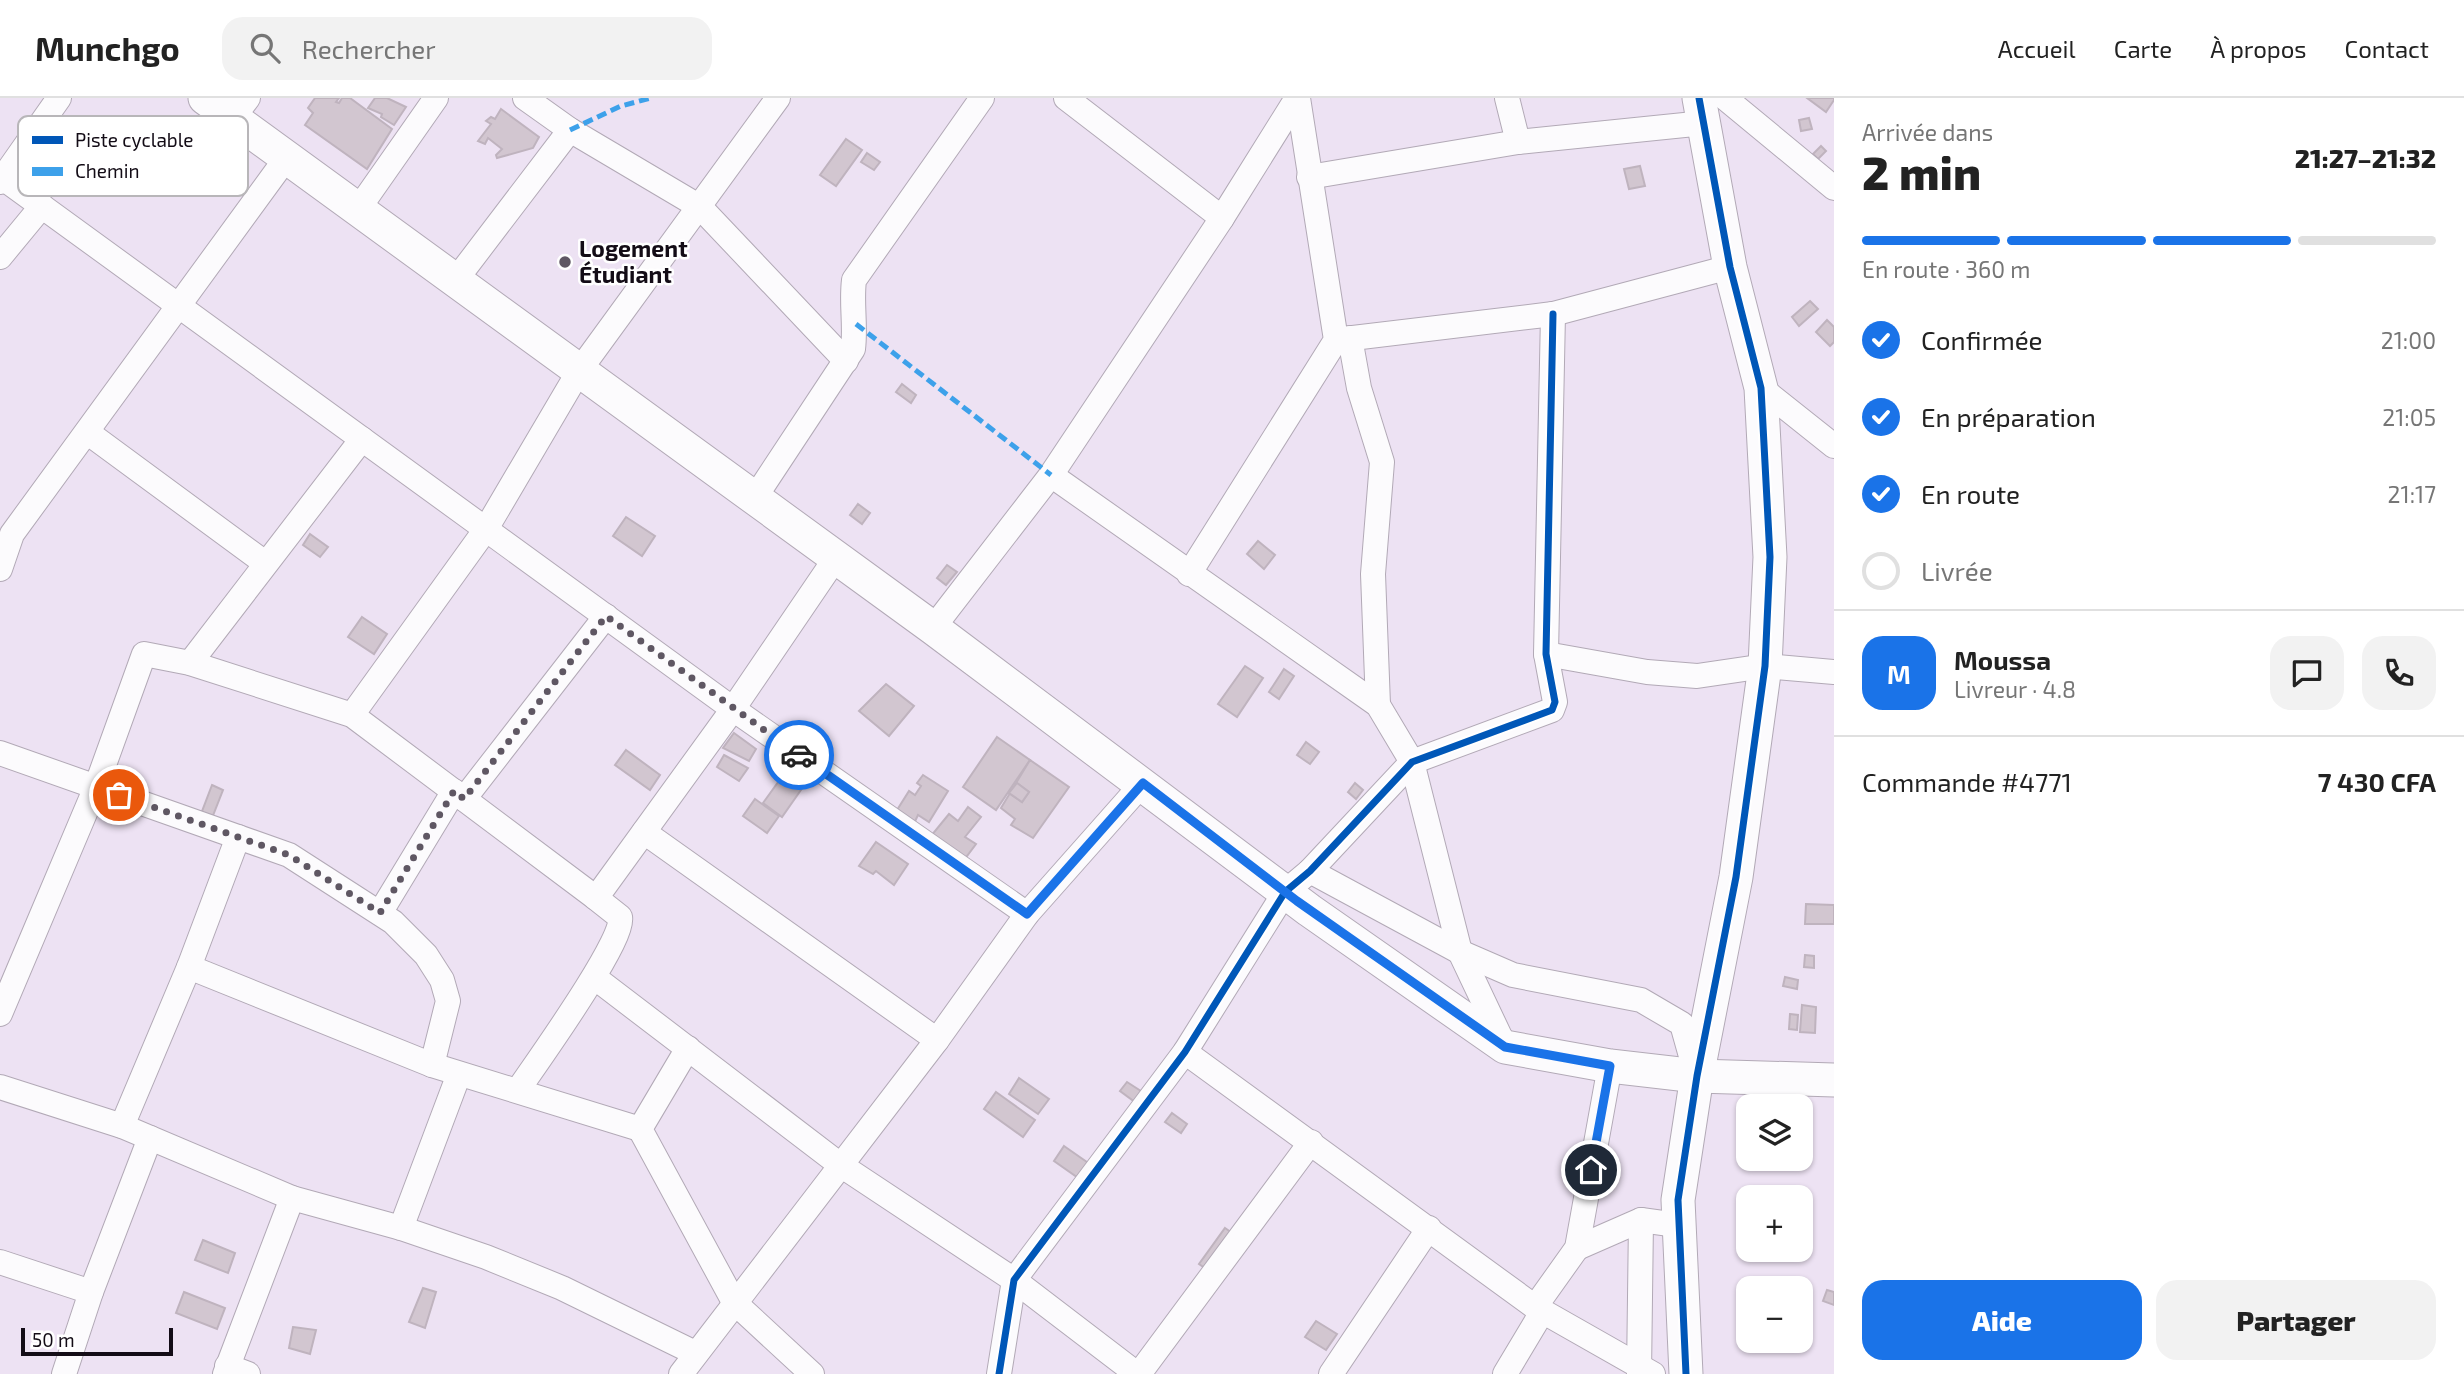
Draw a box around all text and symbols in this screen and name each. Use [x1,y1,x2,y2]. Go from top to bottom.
search box [222,17,712,80]
text: Munchgo [35,28,180,68]
icon: search [246,29,284,67]
text: Rechercher [302,33,436,64]
text: Accueil [1998,34,2076,63]
text: Carte [2114,34,2172,63]
text: À propos [2210,34,2307,63]
text: Contact [2345,34,2429,63]
legend [18,116,248,196]
text: Arrivée dans [1862,118,1993,146]
text: Piste cyclable [75,128,194,151]
text: 21:27–21:32 [2295,142,2436,173]
text: 2 min [1862,144,1981,199]
text: Chemin [75,159,139,182]
place label: Logement Étudiant [579,234,688,288]
marker: Logement Étudiant [557,254,573,270]
text: En route · 360 m [1862,255,2030,283]
icon: check [1862,321,1900,359]
text: Confirmée [1921,324,2043,355]
text: 21:00 [2381,326,2436,354]
icon: check [1862,398,1900,436]
text: En préparation [1921,401,2096,432]
text: 21:05 [2382,403,2436,431]
icon: check [1862,475,1900,513]
text: En route [1921,478,2020,509]
text: 21:17 [2388,480,2436,508]
text: Livrée [1921,555,1993,586]
button: chat [2270,636,2344,710]
button: phone [2362,636,2436,710]
text: Moussa [1954,644,2051,675]
text: M [1887,658,1911,689]
text: Livreur · 4.8 [1954,675,2076,703]
courier [764,720,834,790]
icon: car [780,736,818,774]
pin [89,765,149,825]
text: Commande #4771 [1862,766,2072,797]
text: 7 430 CFA [2318,766,2436,797]
icon: bag [100,776,138,814]
map controls [1736,1094,1813,1353]
button: layers [1736,1094,1813,1171]
pin [1561,1140,1621,1200]
icon: home [1572,1151,1610,1189]
button: + [1736,1185,1813,1262]
button: − [1736,1276,1813,1353]
button: Aide [1862,1280,2142,1360]
button: Partager [2156,1280,2436,1360]
scale bar [21,1325,173,1357]
text: 50 m [32,1328,75,1351]

